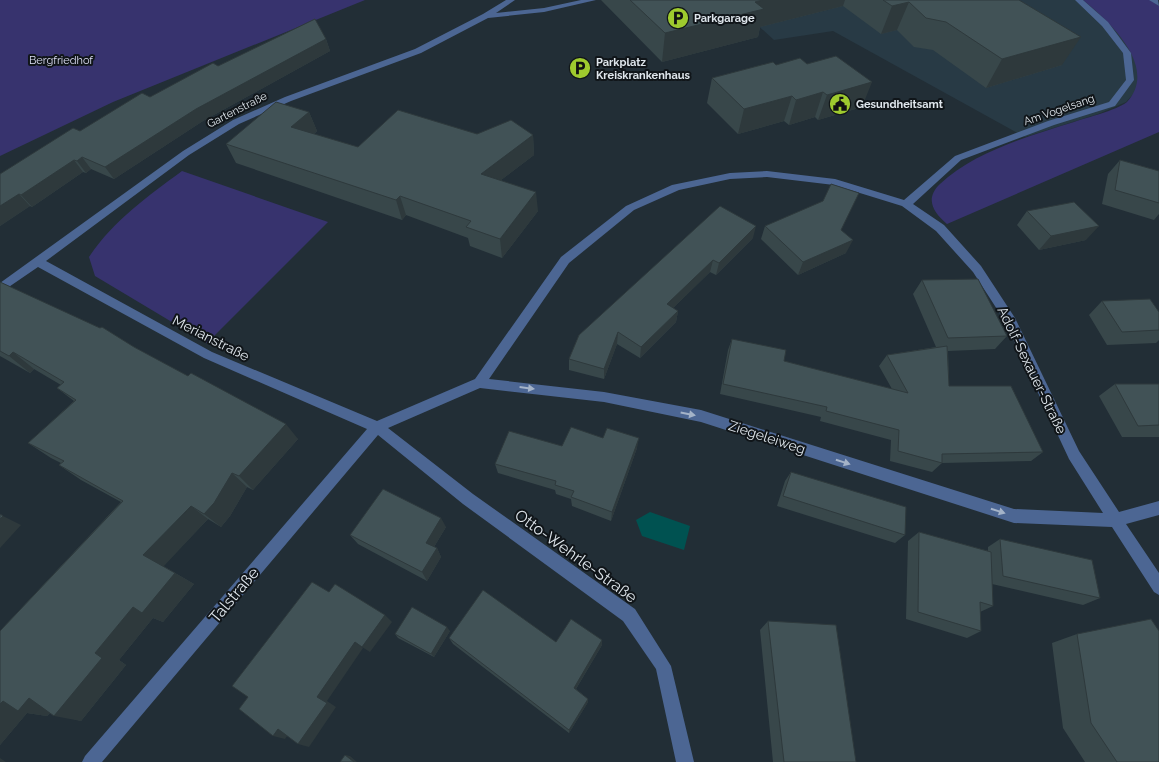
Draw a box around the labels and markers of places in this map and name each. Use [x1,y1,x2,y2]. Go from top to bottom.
parking icon: Parkgarage [666,6,690,30]
place label: Parkgarage [694,12,755,25]
parking icon: Parkplatz Kreiskrankenhaus [568,56,592,80]
place label: Parkplatz Kreiskrankenhaus [596,56,691,82]
public building icon: Gesundheitsamt [828,92,852,116]
place label: Gesundheitsamt [856,98,944,111]

